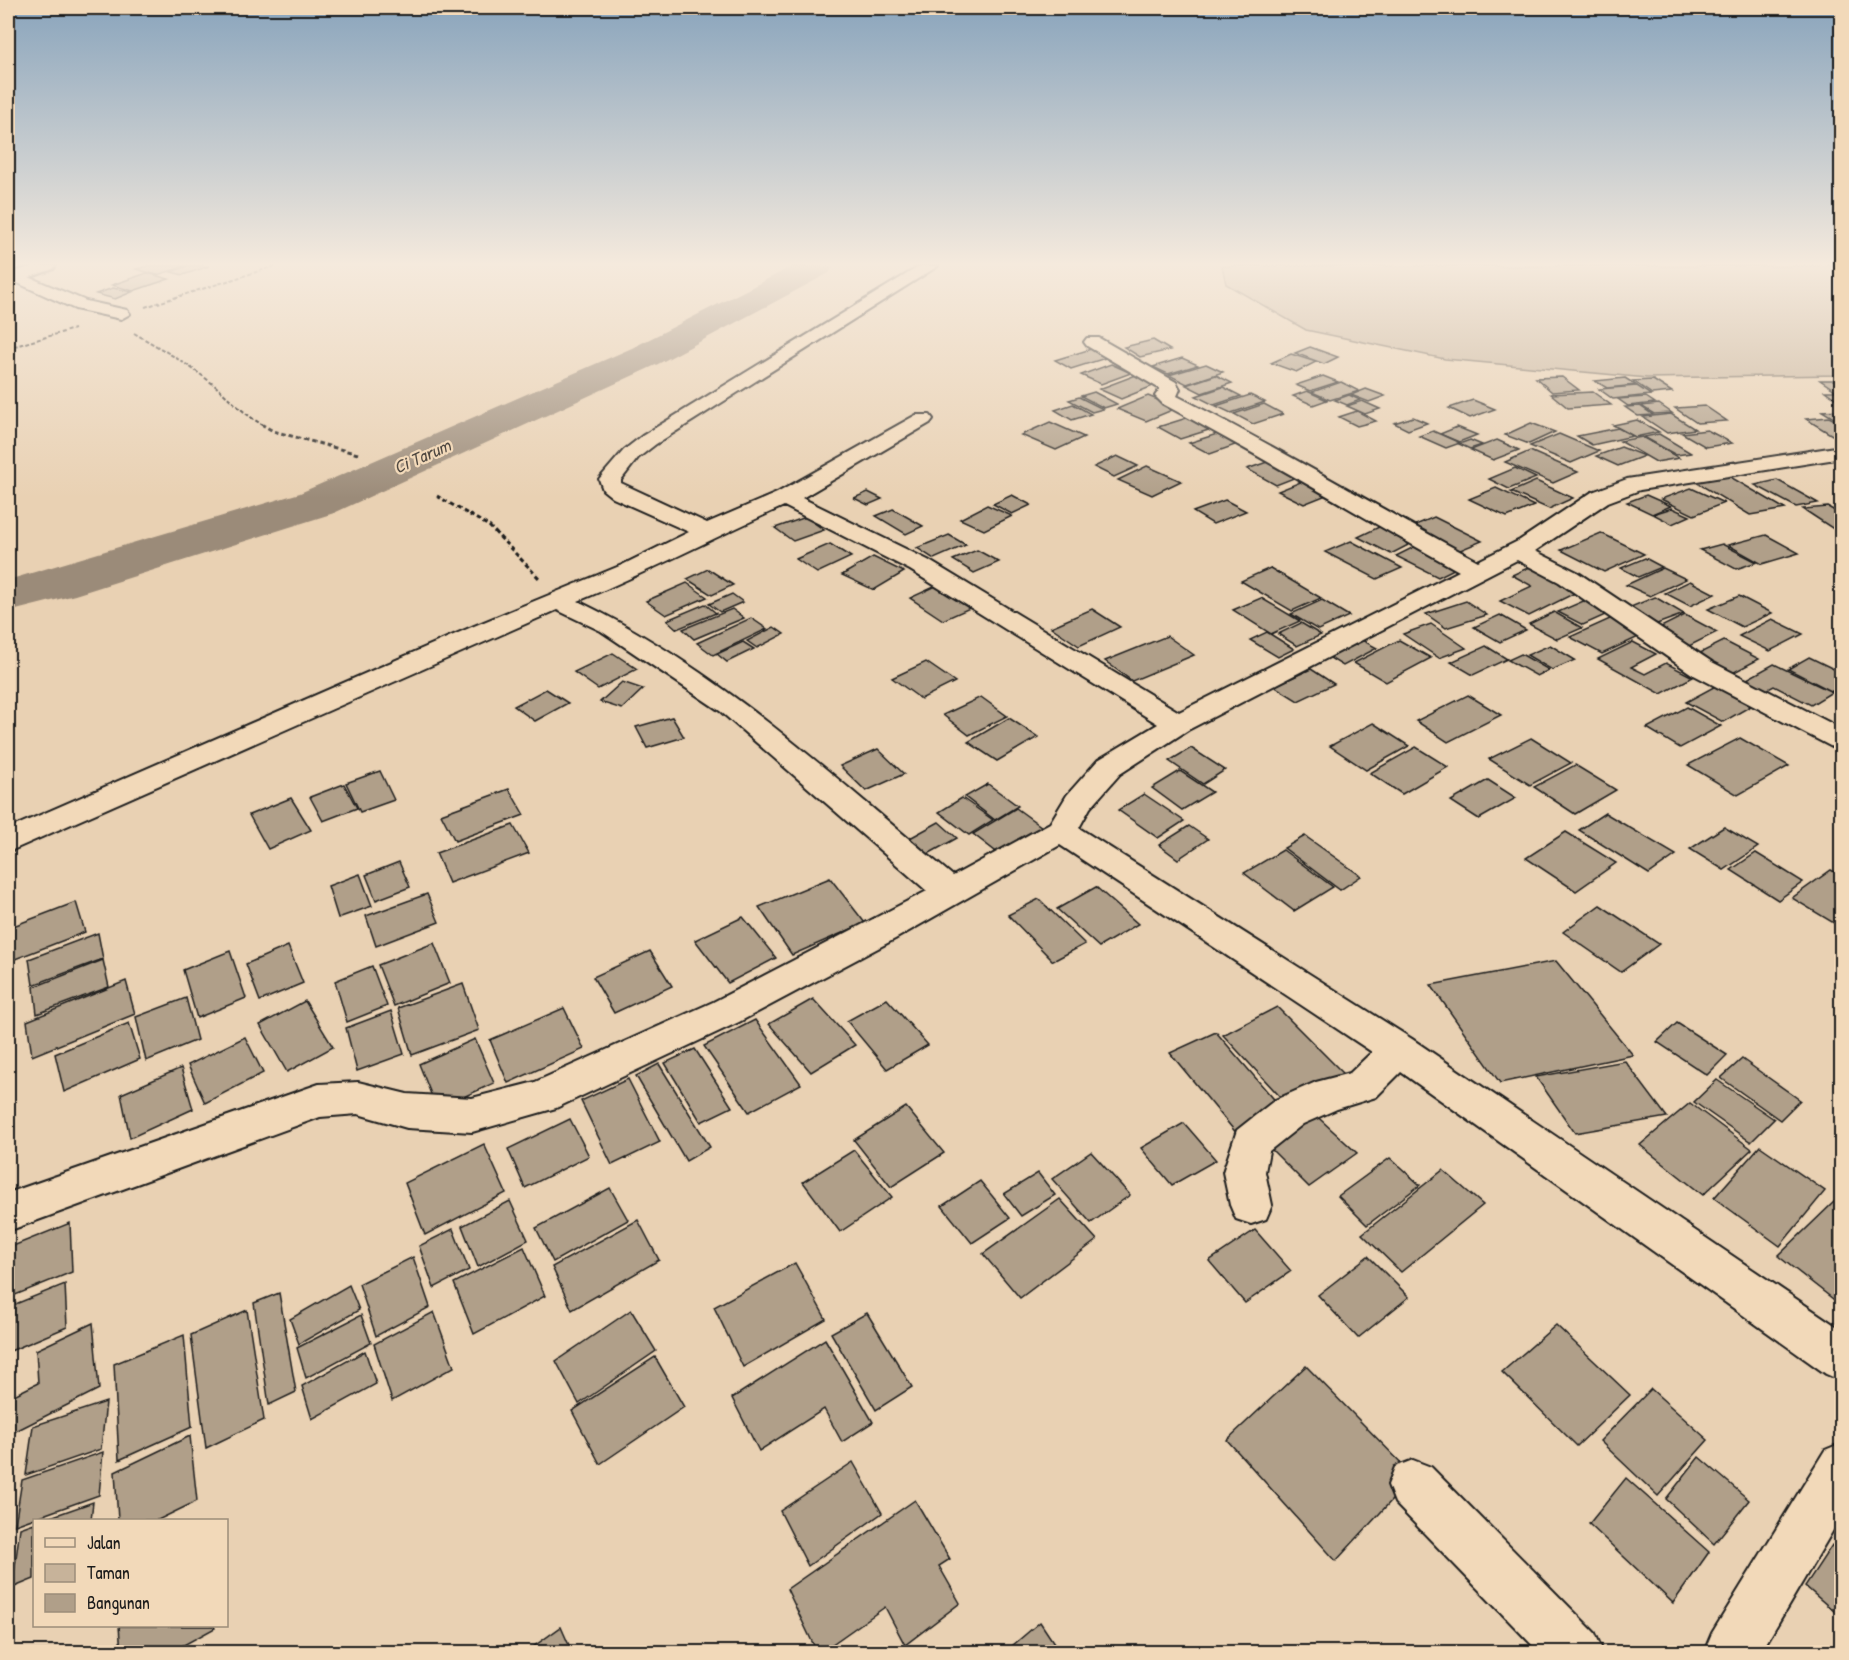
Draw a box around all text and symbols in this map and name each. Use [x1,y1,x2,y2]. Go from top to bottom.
water label: Ci Tarum [390,432,455,480]
legend [33,1519,228,1627]
text: Jalan [87,1530,121,1555]
text: Taman [87,1560,130,1585]
text: Bangunan [87,1590,150,1615]

